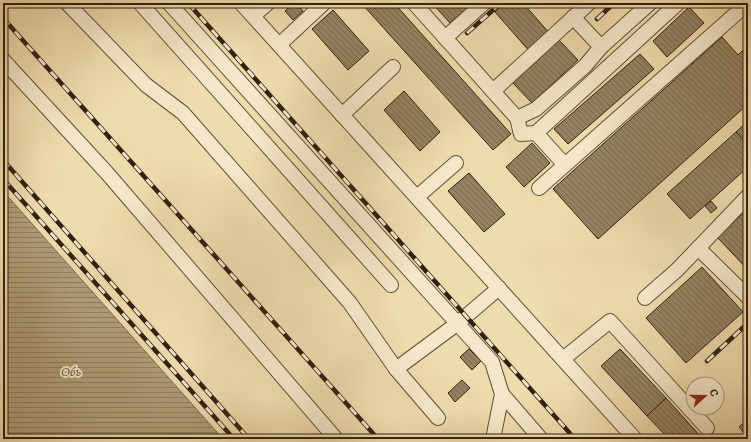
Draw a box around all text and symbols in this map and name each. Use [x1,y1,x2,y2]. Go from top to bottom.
water label: Обь [61,363,81,380]
north arrow [685,376,725,416]
text: С [706,387,722,399]

